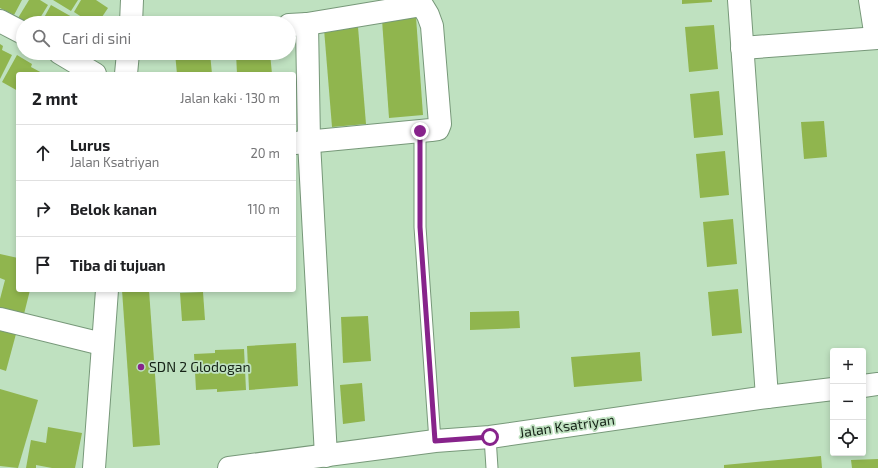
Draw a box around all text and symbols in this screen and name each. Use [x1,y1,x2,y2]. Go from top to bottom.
search box [16,16,296,60]
icon: search [30,27,52,49]
text: Cari di sini [62,29,131,47]
text: 2 mnt [32,88,78,108]
text: Jalan kaki · 130 m [180,90,280,106]
route end [411,122,429,140]
text: Lurus [70,136,110,154]
icon: ahead [32,142,54,164]
text: 20 m [251,145,280,161]
text: Jalan Ksatriyan [70,154,159,170]
icon: right [32,198,54,220]
text: Belok kanan [70,200,157,218]
text: 110 m [248,201,280,217]
icon: arrive [32,254,54,276]
text: Tiba di tujuan [70,256,166,274]
map controls [830,348,866,456]
button: + [830,348,866,384]
place label: SDN 2 Glodogan [149,358,251,375]
marker: SDN 2 Glodogan [136,362,146,372]
button: − [830,384,866,420]
street label: Jalan Ksatriyan [518,410,616,441]
button: locate [830,420,866,456]
route start [481,428,499,446]

